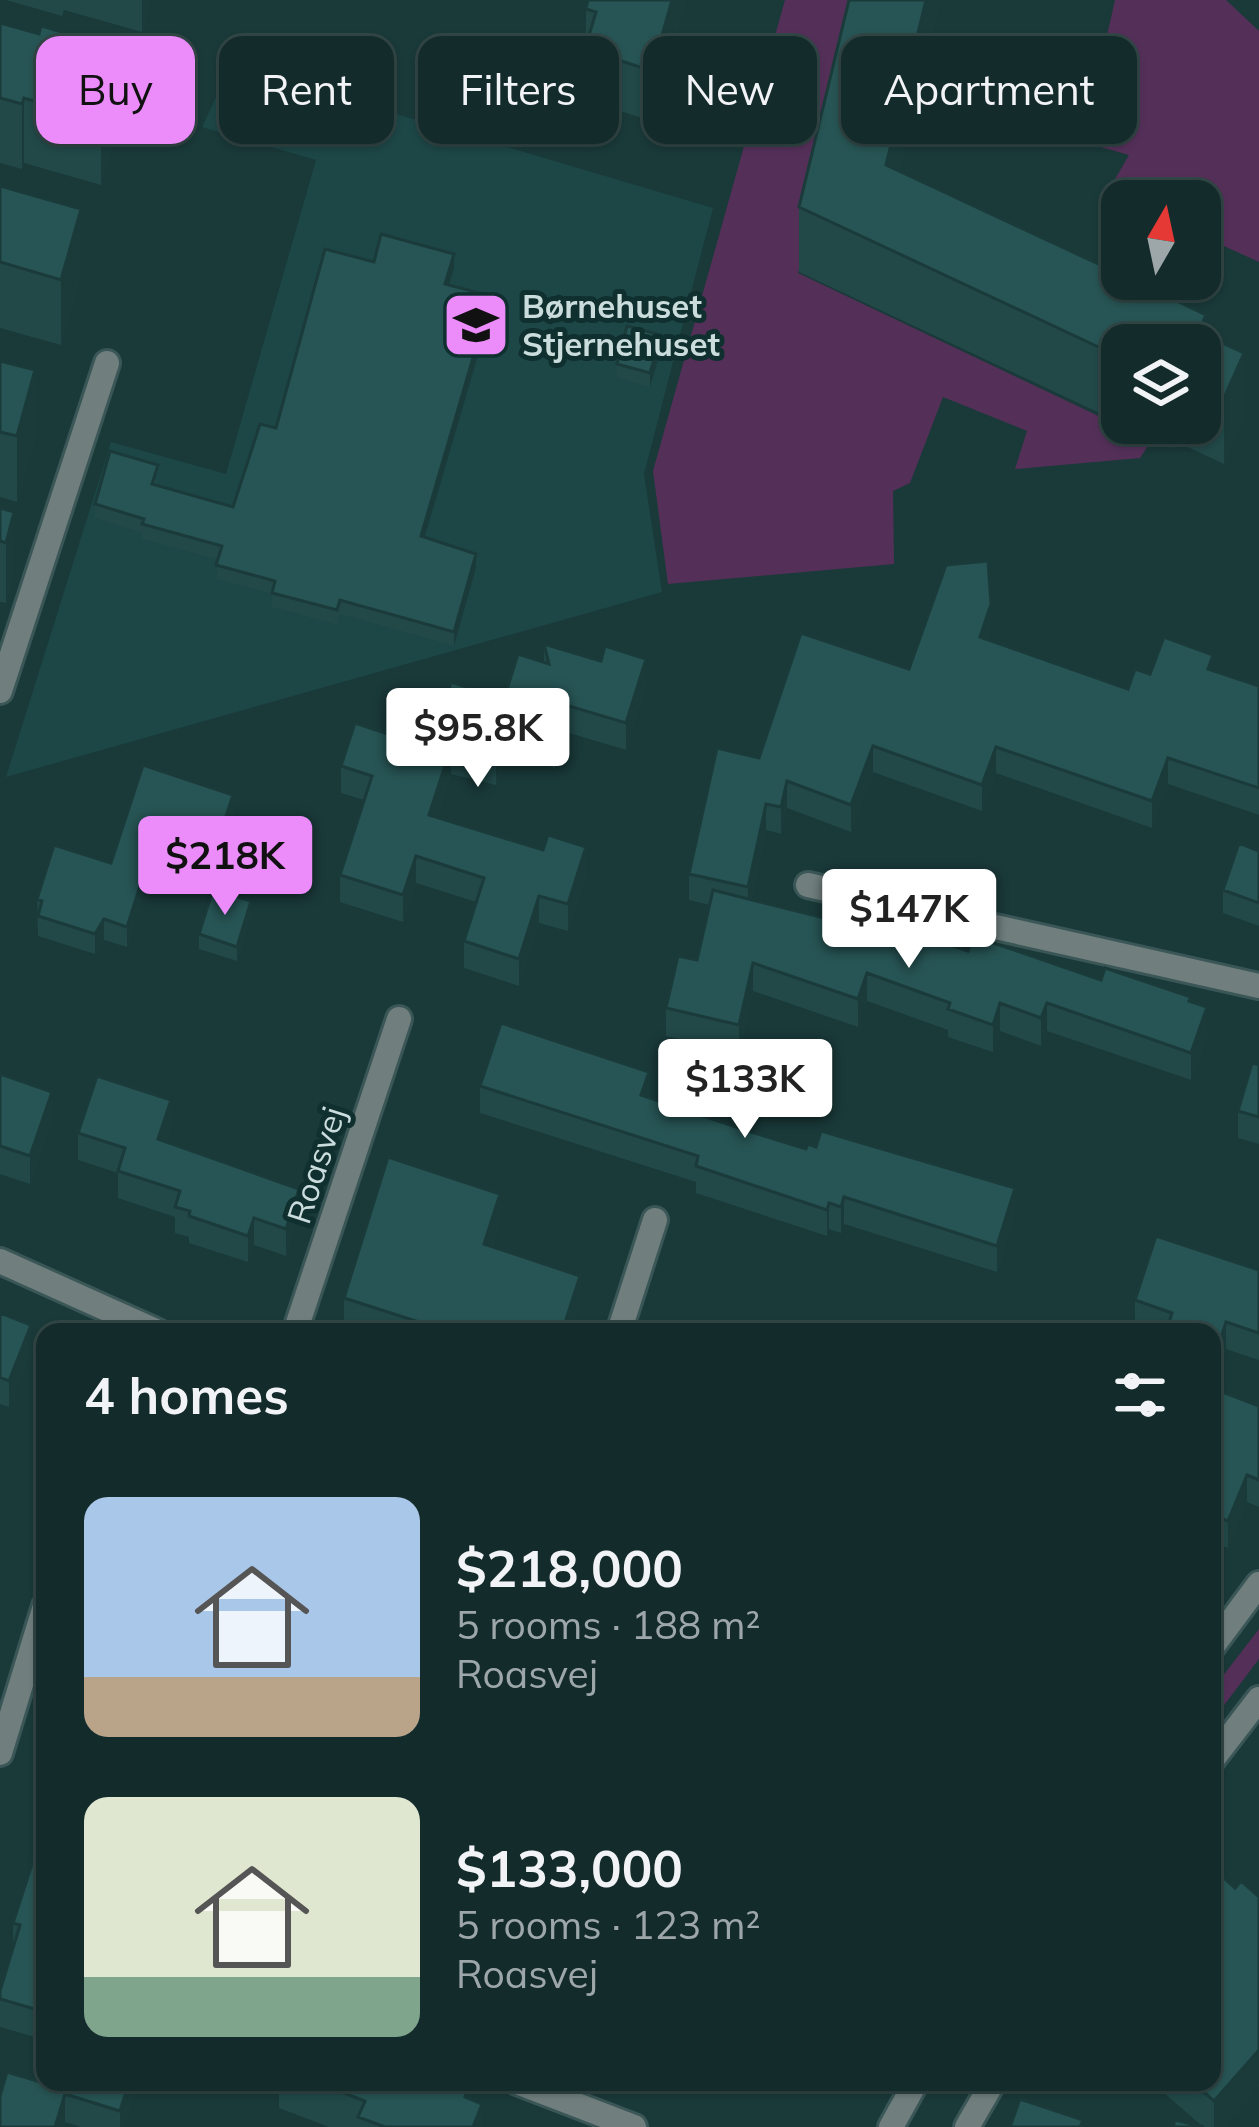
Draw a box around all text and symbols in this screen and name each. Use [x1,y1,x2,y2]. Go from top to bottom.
chip: Buy [36,36,195,144]
chip: Rent [219,36,394,144]
chip: Filters [418,36,619,144]
chip: New [643,36,817,144]
chip: Apartment [841,36,1137,144]
north arrow [1101,180,1221,300]
map controls [1101,180,1221,444]
place label: Børnehuset Stjernehuset [522,285,720,364]
school or university icon: Børnehuset Stjernehuset [441,290,511,360]
button: layers [1101,324,1221,444]
pin: $95.8K [380,688,576,790]
text: $95.8K [413,702,543,751]
pin: $218K [141,816,309,918]
text: $218K [165,830,285,879]
pin: $147K [825,869,993,971]
text: $147K [849,883,969,932]
pin: $133K [661,1039,829,1141]
text: $133K [685,1053,805,1102]
street label: Roasvej [277,1101,354,1228]
icon: filters [1107,1362,1173,1428]
text: 4 homes [84,1363,289,1427]
text: $218,000 [456,1536,683,1600]
icon: home [180,1545,324,1689]
text: 5 rooms · 188 m² [456,1600,760,1649]
text: Roasvej [456,1649,598,1698]
text: $133,000 [456,1836,683,1900]
icon: home [180,1845,324,1989]
text: 5 rooms · 123 m² [456,1900,760,1949]
text: Roasvej [456,1949,598,1998]

